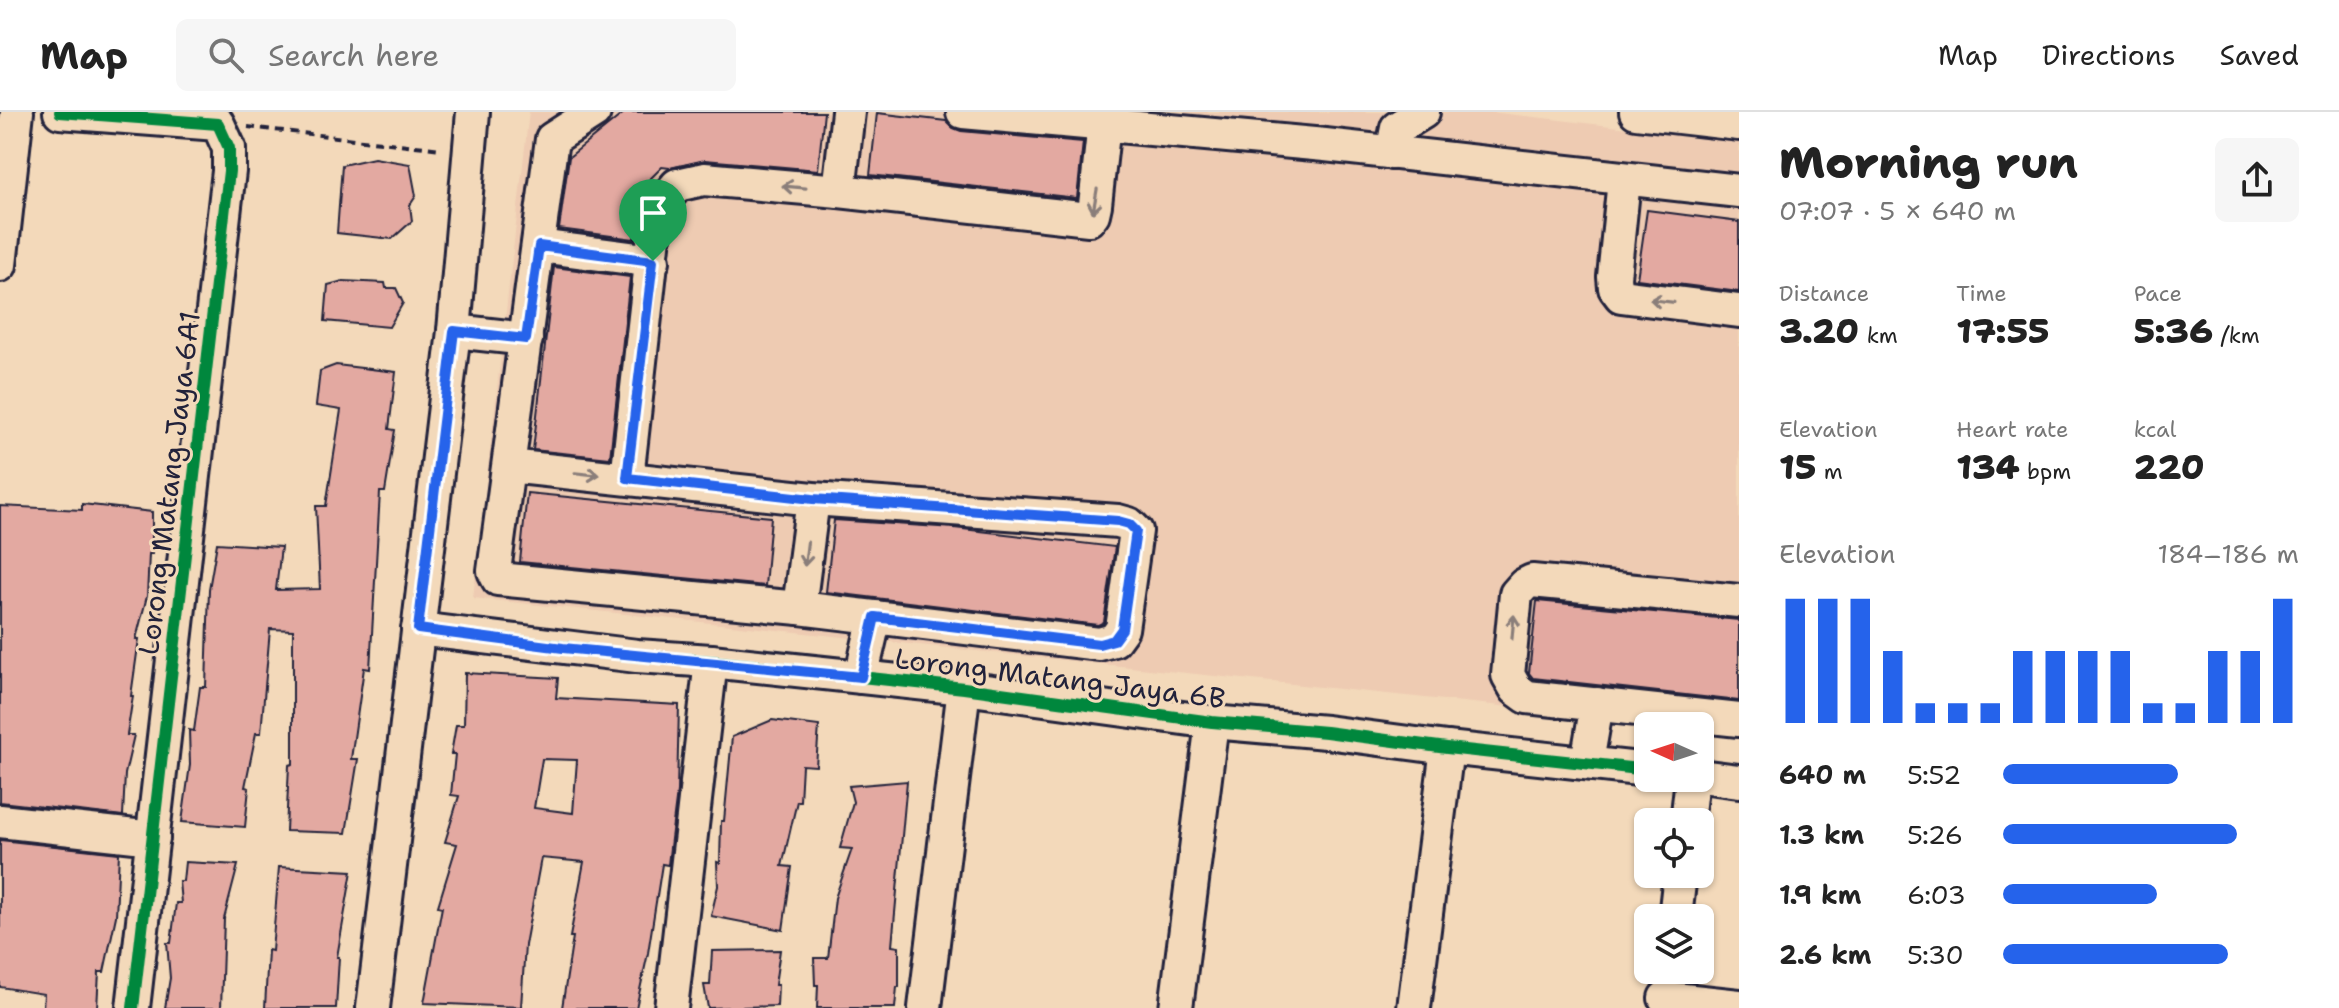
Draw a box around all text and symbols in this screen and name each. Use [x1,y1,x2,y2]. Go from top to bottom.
search box [176,19,736,91]
text: Map [40,30,128,81]
icon: search [204,33,248,77]
text: Search here [268,35,439,76]
text: Map [1938,36,1998,74]
text: Directions [2042,36,2176,74]
text: Saved [2220,36,2299,74]
text: Morning run [1779,133,2078,192]
button: share [2215,138,2299,222]
pin [619,179,687,261]
one-way arrow [781,179,808,194]
one-way arrow [1086,188,1101,213]
icon: arrive [631,191,675,235]
text: 07:07 · 5 × 640 m [1779,193,2016,228]
text: Distance [1779,279,1869,308]
text: Time [1956,279,2007,308]
text: Pace [2134,279,2182,308]
one-way arrow [1649,294,1676,309]
text: 3.20 [1779,308,1859,354]
text: 17:55 [1956,308,2049,354]
text: 5:36 [2134,308,2213,354]
street label: Lorong Matang Jaya 6A1 [129,309,209,657]
text: km [1859,321,1898,350]
text: /km [2213,321,2260,350]
text: Elevation [1779,415,1877,444]
text: Heart rate [1956,415,2068,444]
text: kcal [2134,415,2176,444]
text: 15 [1779,444,1816,490]
text: 134 [1956,444,2019,490]
text: 220 [2134,444,2205,490]
text: m [1816,457,1843,486]
text: bpm [2019,457,2071,486]
one-way arrow [573,466,600,481]
text: Elevation [1779,536,1895,571]
text: 184–186 m [2158,536,2299,571]
one-way arrow [798,540,813,566]
one-way arrow [1505,614,1520,641]
street label: Lorong Matang Jaya 6B [893,639,1227,717]
north arrow [1634,712,1714,792]
map controls [1634,712,1714,984]
text: 640 m [1779,757,1866,792]
text: 5:52 [1907,757,1961,792]
button: locate [1634,808,1714,888]
text: 1.3 km [1779,817,1864,852]
text: 5:26 [1907,817,1963,852]
text: 1.9 km [1779,877,1861,912]
text: 6:03 [1907,877,1966,912]
button: layers [1634,904,1714,984]
text: 2.6 km [1779,937,1872,972]
text: 5:30 [1907,937,1964,972]

